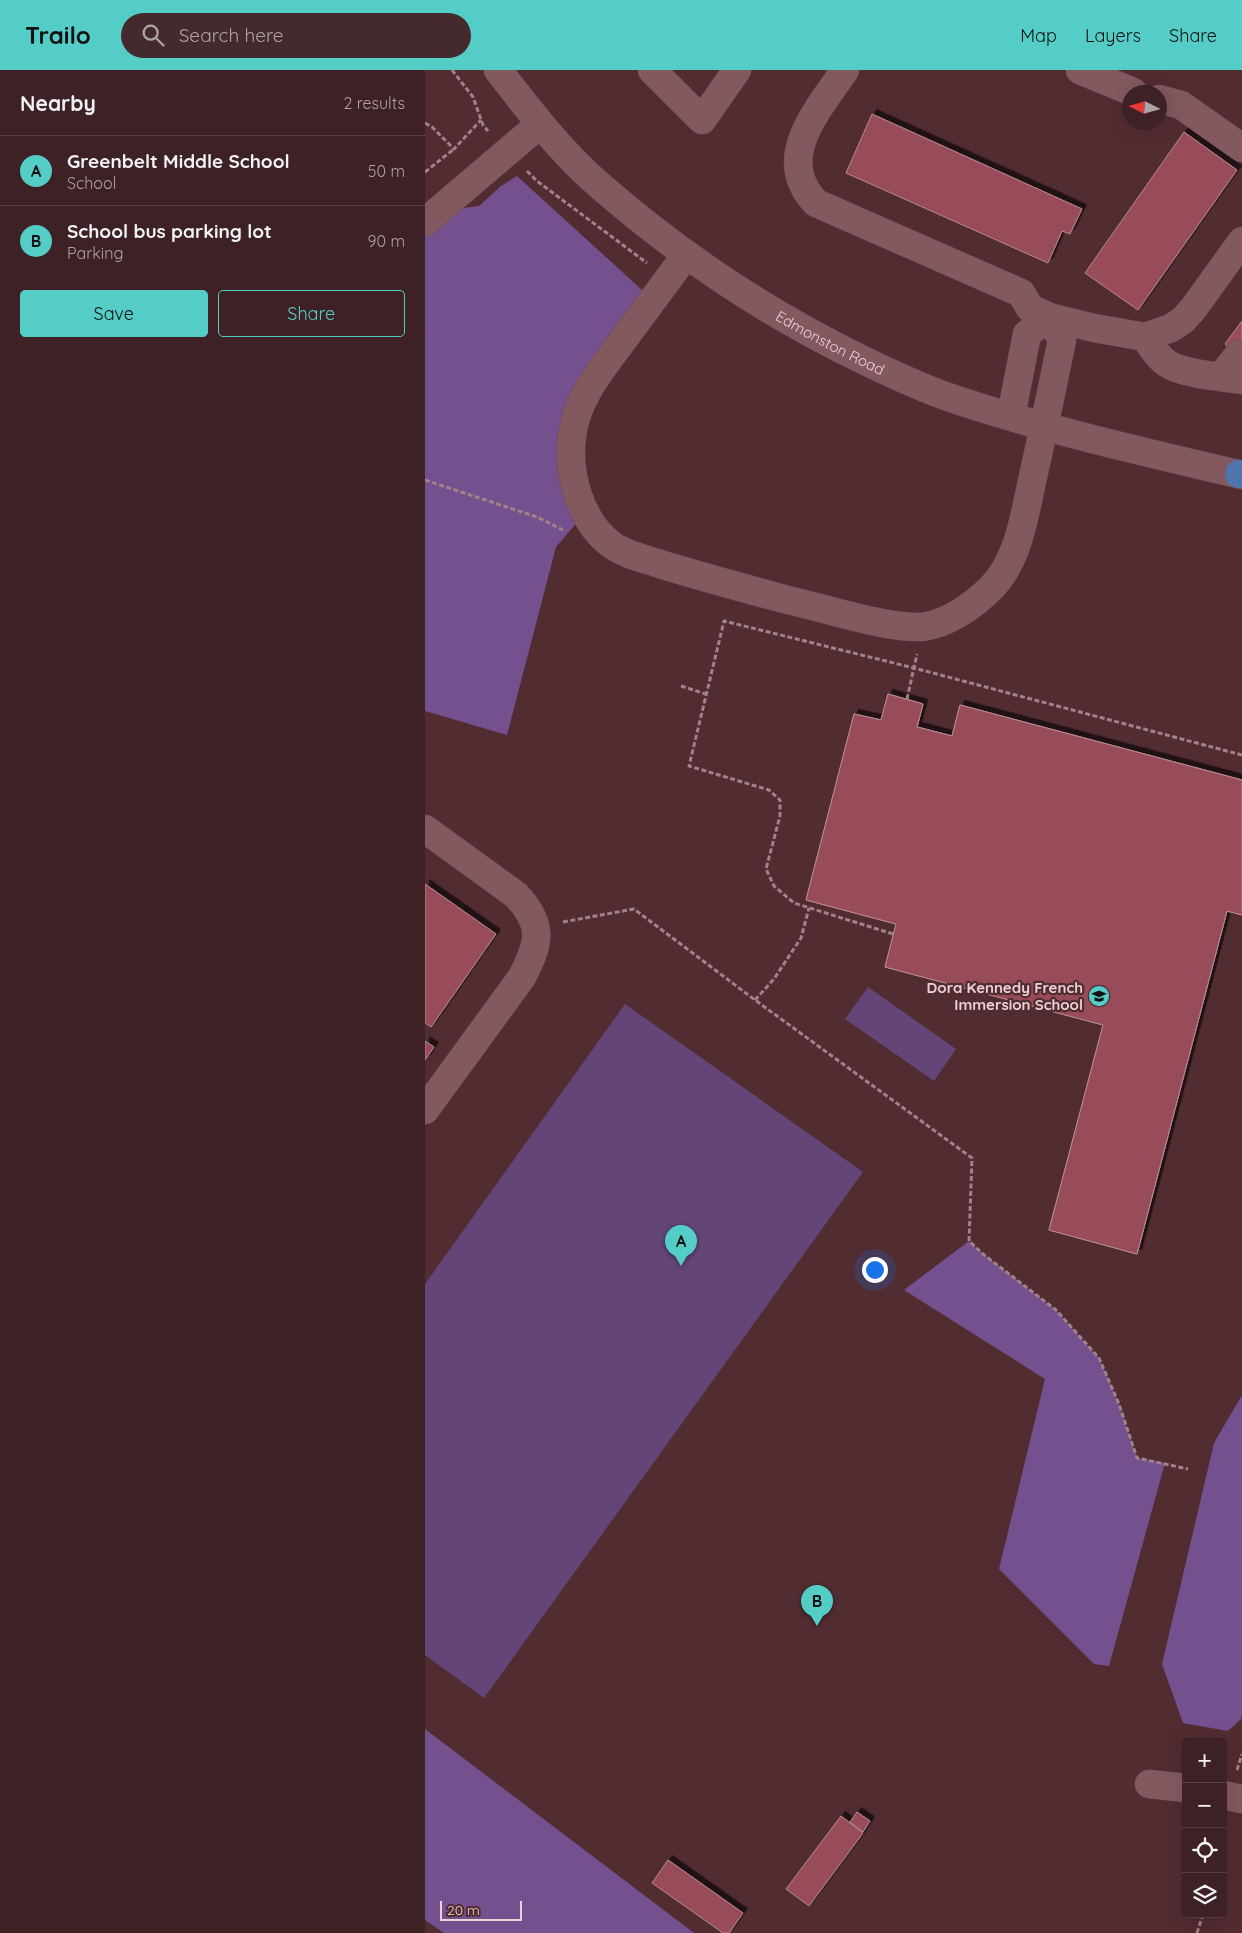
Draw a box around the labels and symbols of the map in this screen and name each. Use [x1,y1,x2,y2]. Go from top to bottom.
north arrow [1122,85,1167,130]
street label: Edmonston Road [773,306,888,379]
place label: Dora Kennedy French Immersion School [926,978,1083,1014]
school or university icon: Dora Kennedy French Immersion School [1087,984,1111,1008]
pin: A [665,1225,697,1266]
your location [862,1257,888,1283]
pin: B [801,1585,833,1626]
scale bar [440,1898,523,1921]

